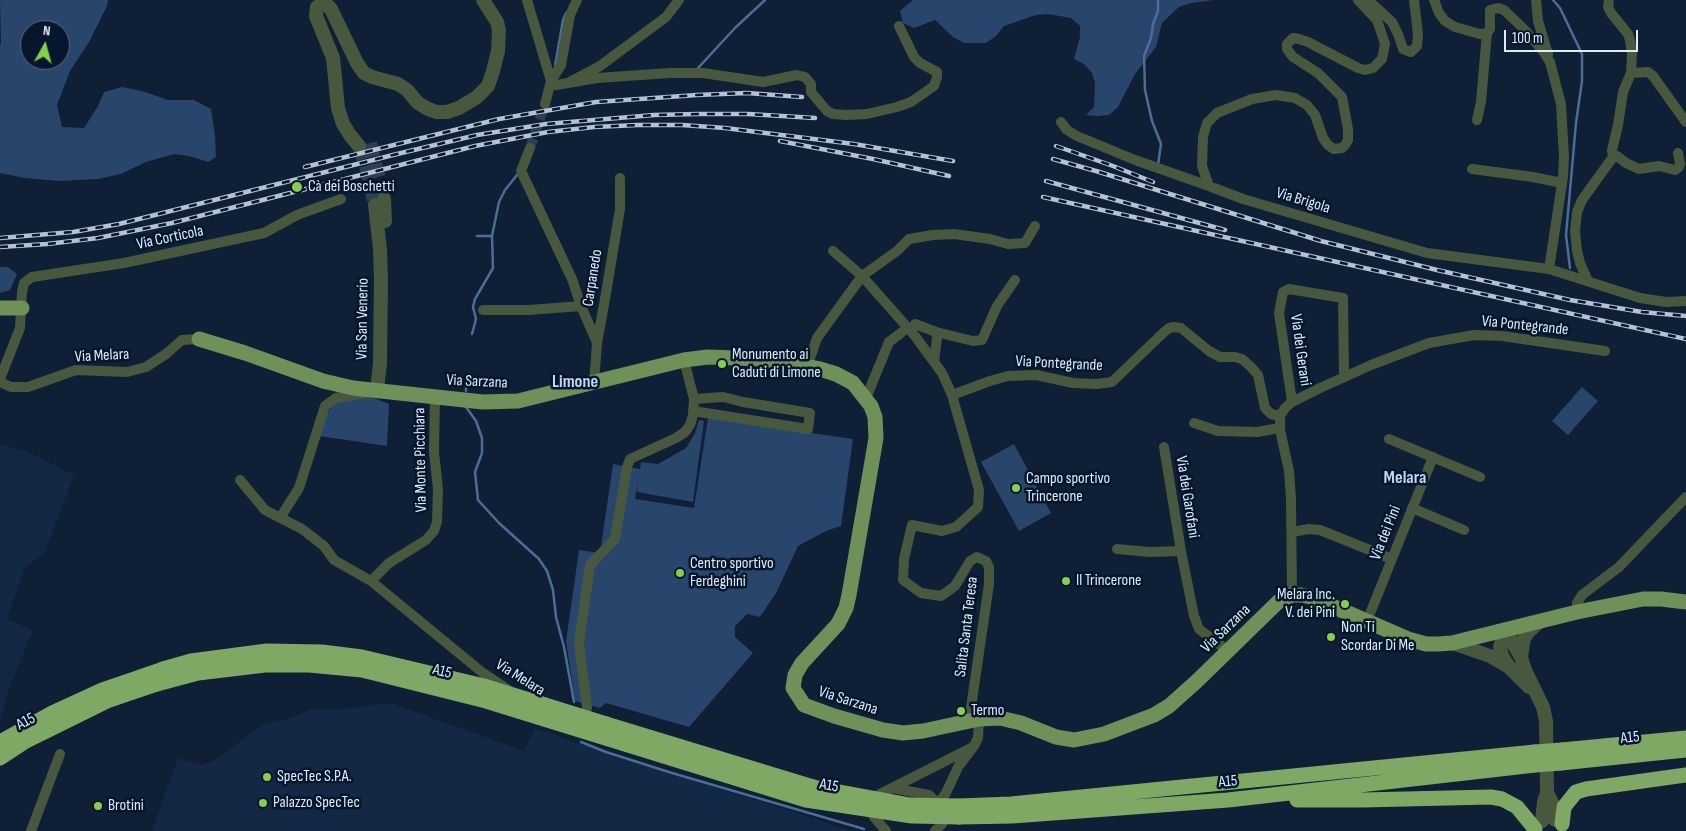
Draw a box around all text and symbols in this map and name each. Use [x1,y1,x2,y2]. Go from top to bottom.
north arrow [20,20,70,70]
scale bar [1506,20,1640,52]
text: N [42,22,52,39]
text: 100 m [1512,29,1543,48]
place label: Cà dei Boschetti [308,177,395,197]
marker: Cà dei Boschetti [290,180,304,194]
street label: Via Brigola [1274,184,1332,218]
street label: Via Corticola [135,222,205,254]
street label: Carpanedo [579,248,607,308]
street label: Via San Venerio [353,278,373,360]
street label: Via Pontegrande [1481,312,1569,340]
street label: Via dei Gerani [1285,313,1315,387]
street label: Via Melara [74,345,130,367]
place label: Monumento ai Caduti di Limone [732,345,821,383]
street label: Via Pontegrande [1015,352,1103,376]
marker: Monumento ai Caduti di Limone [716,358,728,370]
street label: Via Sarzana [446,371,508,393]
district label: Limone [552,371,598,393]
street label: Via Monte Picchiara [410,408,432,512]
street label: Via dei Garofani [1171,455,1203,539]
district label: Melara [1384,467,1426,489]
place label: Campo sportivo Trincerone [1026,469,1110,507]
marker: Campo sportivo Trincerone [1010,482,1022,494]
street label: Via dei Pini [1366,503,1406,563]
place label: Centro sportivo Ferdeghini [690,554,774,592]
marker: Centro sportivo Ferdeghini [674,567,686,579]
place label: Il Trincerone [1076,571,1142,591]
marker: Il Trincerone [1060,575,1072,587]
street label: Salita Santa Teresa [951,576,983,678]
place label: Melara Inc. V. dei Pini [1277,585,1335,623]
marker: Melara Inc. V. dei Pini [1339,598,1351,610]
street label: Via Sarzana [1197,601,1255,657]
place label: Non Ti Scordar Di Me [1341,618,1414,656]
marker: Non Ti Scordar Di Me [1325,631,1337,643]
street label: Via Melara [492,655,548,701]
street label: A15 [431,660,453,684]
street label: Via Sarzana [816,682,880,720]
place label: Termo [971,701,1004,721]
marker: Termo [955,705,967,717]
street label: A15 [13,709,39,735]
street label: A15 [1620,727,1640,749]
place label: SpecTec S.P.A. [277,767,352,787]
marker: SpecTec S.P.A. [261,771,273,783]
street label: A15 [1218,772,1238,792]
street label: A15 [818,775,840,797]
place label: Palazzo SpecTec [273,793,360,813]
place label: Brotini [108,796,144,816]
marker: Palazzo SpecTec [257,797,269,809]
marker: Brotini [92,800,104,812]

